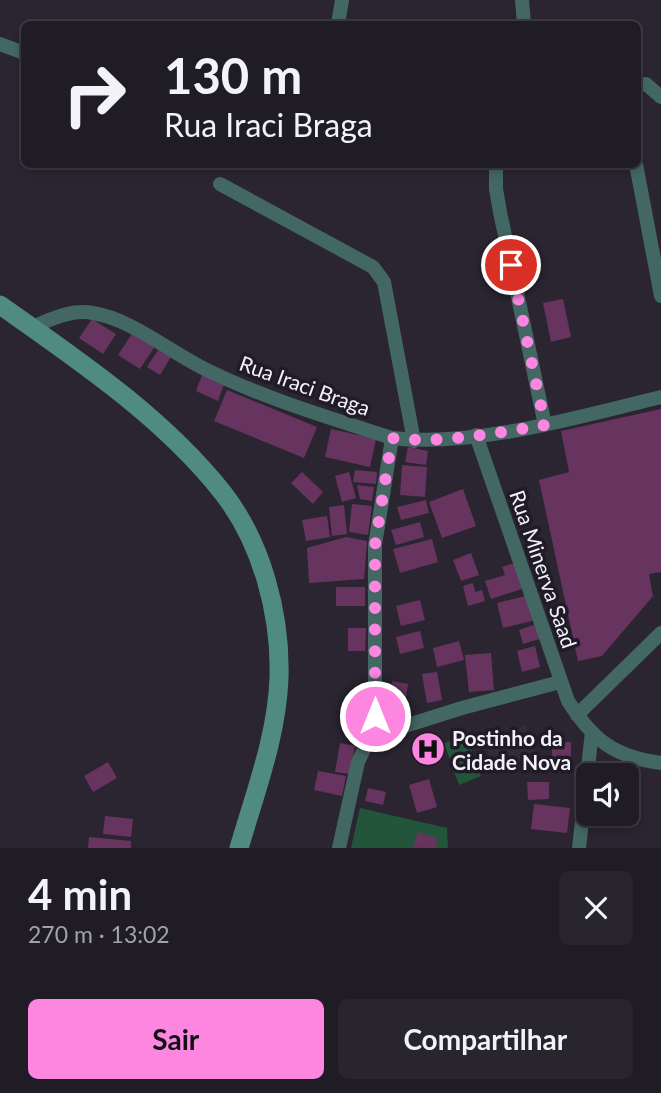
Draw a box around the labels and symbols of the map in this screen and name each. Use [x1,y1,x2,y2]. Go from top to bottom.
pin [481,235,541,295]
street label: Rua Iraci Braga [236,350,374,420]
street label: Rua Minerva Saad [505,487,583,651]
position arrow [338,679,412,753]
place label: Postinho da Cidade Nova [452,725,571,774]
hospital icon: Postinho da Cidade Nova [409,730,447,768]

